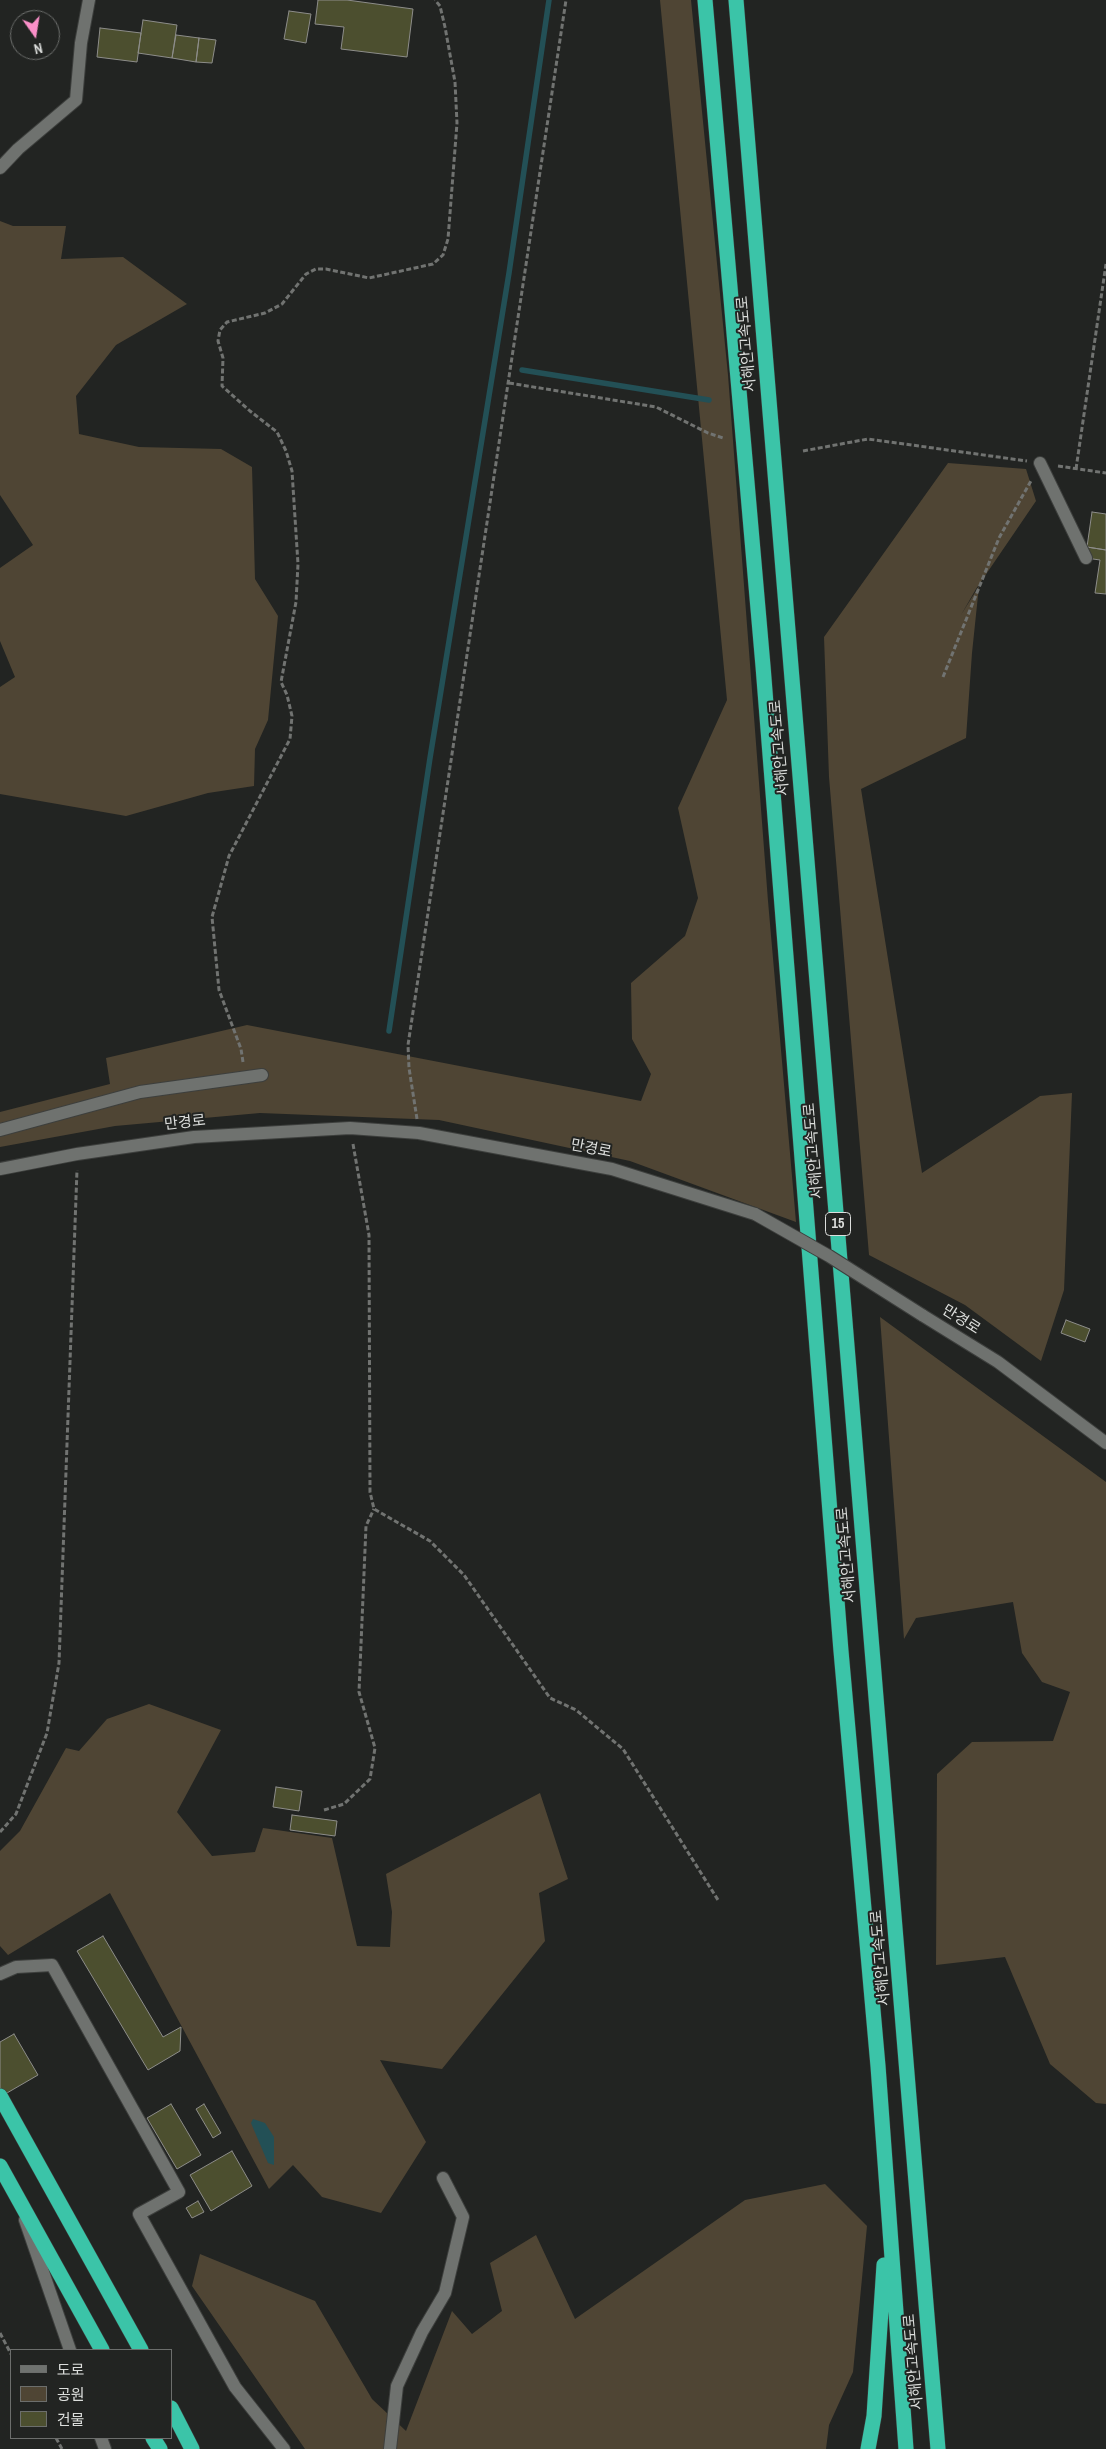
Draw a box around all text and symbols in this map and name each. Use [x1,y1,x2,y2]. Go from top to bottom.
north arrow [10,10,60,60]
text: N [32,39,44,58]
street label: 서해안고속도로 [734,295,760,393]
street label: 서해안고속도로 [767,699,793,797]
street label: 서해안고속도로 [801,1102,827,1200]
street label: 만경로 [163,1112,207,1134]
street label: 만경로 [569,1136,613,1162]
road number: 15 [826,1212,850,1236]
street label: 만경로 [939,1301,983,1339]
street label: 서해안고속도로 [834,1506,860,1604]
street label: 서해안고속도로 [868,1909,894,2007]
street label: 서해안고속도로 [901,2313,927,2411]
legend [10,2349,172,2439]
text: 도로 [57,2359,85,2380]
text: 공원 [57,2384,85,2405]
text: 건물 [57,2409,85,2430]

